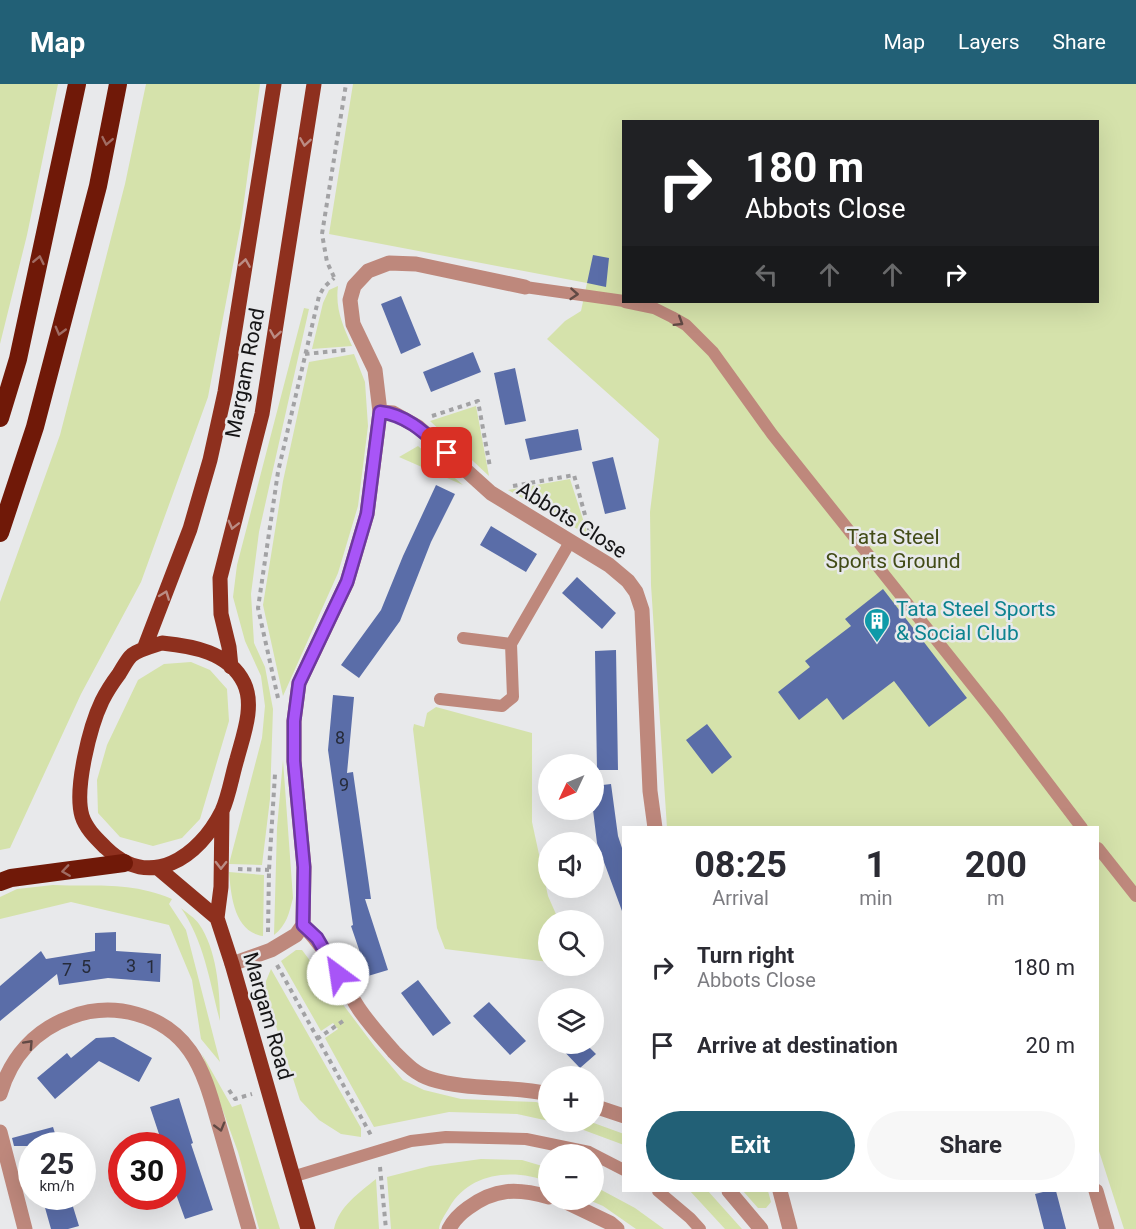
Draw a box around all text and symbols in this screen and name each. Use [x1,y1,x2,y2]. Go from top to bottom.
text: Map [30,26,85,59]
text: Map [883,30,925,54]
text: Layers [958,30,1019,54]
text: Share [1052,30,1106,54]
one-way arrow [101,136,114,146]
one-way arrow [300,137,312,146]
text: 180 m [745,143,864,192]
icon: right [646,144,724,222]
text: Abbots Close [745,193,906,225]
one-way arrow [32,255,45,265]
icon: left [750,258,783,291]
icon: ahead [813,258,846,291]
icon: ahead [876,258,909,291]
icon: right [939,258,972,291]
one-way arrow [239,259,251,268]
one-way arrow [570,287,579,300]
street label: Margam Road [221,306,269,440]
one-way arrow [673,315,684,326]
one-way arrow [55,325,67,336]
one-way arrow [269,330,281,339]
pin [421,427,472,478]
icon: arrive [430,436,463,469]
street label: Abbots Close [513,477,631,563]
one-way arrow [228,520,241,530]
park label: Tata Steel Sports Ground [826,525,961,573]
one-way arrow [157,590,170,600]
place label: Tata Steel Sports & Social Club [896,597,1056,645]
building icon: Tata Steel Sports & Social Club [862,606,892,644]
house number: 8 [335,727,345,748]
north arrow [538,754,604,820]
map controls [538,754,604,1210]
house number: 9 [339,774,349,795]
button: sound [538,832,604,898]
text: 08:25 [694,844,787,886]
text: 1 [866,844,886,886]
text: 200 [965,844,1027,886]
one-way arrow [215,860,227,869]
one-way arrow [62,865,71,877]
text: Arrival [712,886,769,910]
text: min [859,886,893,910]
text: m [987,886,1005,910]
button: search [538,910,604,976]
position arrow [306,942,370,1006]
text: Turn right [697,943,794,968]
street label: Margam Road [238,949,298,1083]
icon: right [646,951,679,984]
house number: 3 [126,955,136,976]
text: 180 m [1013,955,1075,980]
house number: 5 [81,956,91,977]
house number: 1 [146,956,156,977]
house number: 7 [62,959,72,980]
text: Abbots Close [697,968,816,992]
button: layers [538,988,604,1054]
icon: arrive [646,1029,679,1062]
text: Arrive at destination [697,1033,898,1058]
text: 20 m [1026,1033,1075,1058]
one-way arrow [21,1040,32,1051]
button: + [538,1066,604,1132]
button: Exit [646,1111,855,1180]
button: Share [867,1111,1075,1180]
one-way arrow [212,1122,225,1132]
speed limit sign: 30 [108,1132,186,1210]
button: − [538,1144,604,1210]
text: 25 [40,1146,74,1181]
text: km/h [39,1177,75,1195]

